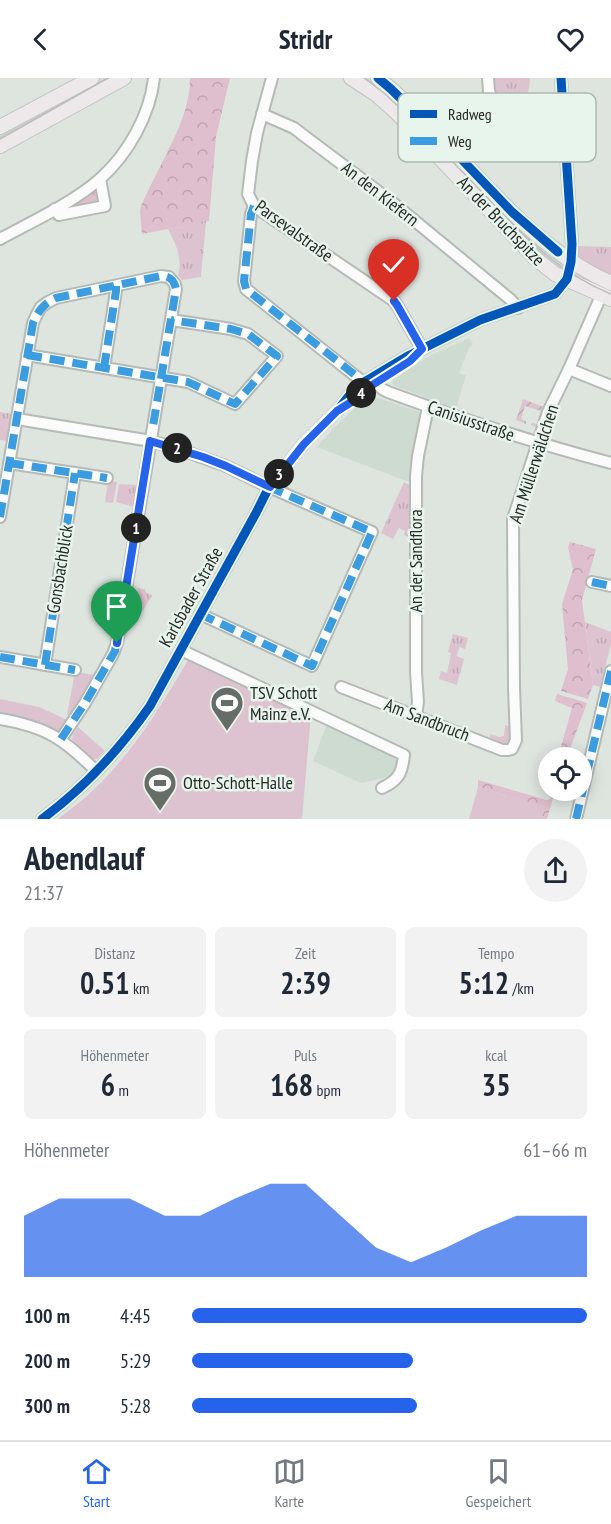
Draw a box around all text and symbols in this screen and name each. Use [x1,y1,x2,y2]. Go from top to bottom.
text: Stridr [279,22,332,56]
icon: back [24,23,57,56]
icon: heart [554,23,587,56]
legend [398,93,596,162]
text: Radweg [448,104,492,124]
text: Weg [448,131,472,151]
street label: An den Kiefern [337,156,424,231]
street label: An der Bruchspitze [453,171,550,270]
street label: Parsevalstraße [251,195,338,267]
pin [368,239,419,301]
icon: check [377,248,410,281]
pin: 4 [346,378,376,408]
text: 4 [357,383,365,403]
street label: Canisiusstraße [425,395,518,446]
street label: Am Müllerwäldchen [503,402,564,526]
pin: 2 [162,433,192,463]
text: 2 [173,438,181,458]
pin: 3 [264,459,294,489]
text: 3 [275,464,283,484]
street label: An der Sandflora [404,509,427,613]
pin: 1 [121,513,151,543]
text: 1 [132,518,140,538]
street label: Gonsbachblick [41,523,78,615]
street label: Karlsbader Straße [154,543,228,651]
pin [91,581,142,643]
icon: arrive [100,590,133,623]
place label: TSV Schott Mainz e.V. [250,681,317,725]
sports icon: TSV Schott Mainz e.V. [209,685,245,732]
street label: Am Sandbruch [381,693,473,746]
map controls [538,747,592,801]
button: locate [538,747,592,801]
sports icon: Otto-Schott-Halle [142,765,178,812]
place label: Otto-Schott-Halle [183,771,293,794]
text: Abendlauf [24,836,144,879]
button: share [524,839,587,902]
text: 21:37 [24,880,64,906]
text: Distanz [94,943,135,963]
text: Zeit [295,943,316,963]
text: Tempo [478,943,514,963]
text: 0.51 [80,963,130,1002]
text: 2:39 [280,963,331,1002]
text: 5:12 [459,963,509,1002]
text: km [130,978,150,998]
text: /km [509,978,534,998]
text: Höhenmeter [81,1045,149,1065]
text: Puls [294,1045,317,1065]
text: kcal [485,1045,507,1065]
text: 6 [101,1065,115,1104]
text: 168 [270,1065,313,1104]
text: 35 [482,1065,511,1104]
text: m [115,1080,129,1100]
text: bpm [313,1080,341,1100]
text: Höhenmeter [24,1137,110,1163]
text: 61–66 m [523,1137,587,1163]
text: 100 m [24,1303,70,1329]
text: 4:45 [120,1303,151,1329]
text: 200 m [24,1348,70,1374]
text: 5:29 [120,1348,151,1374]
text: 300 m [24,1393,70,1419]
text: 5:28 [120,1393,151,1419]
tab: Start [80,1455,113,1511]
tab: Karte [273,1455,306,1511]
tab: Gespeichert [466,1455,531,1511]

